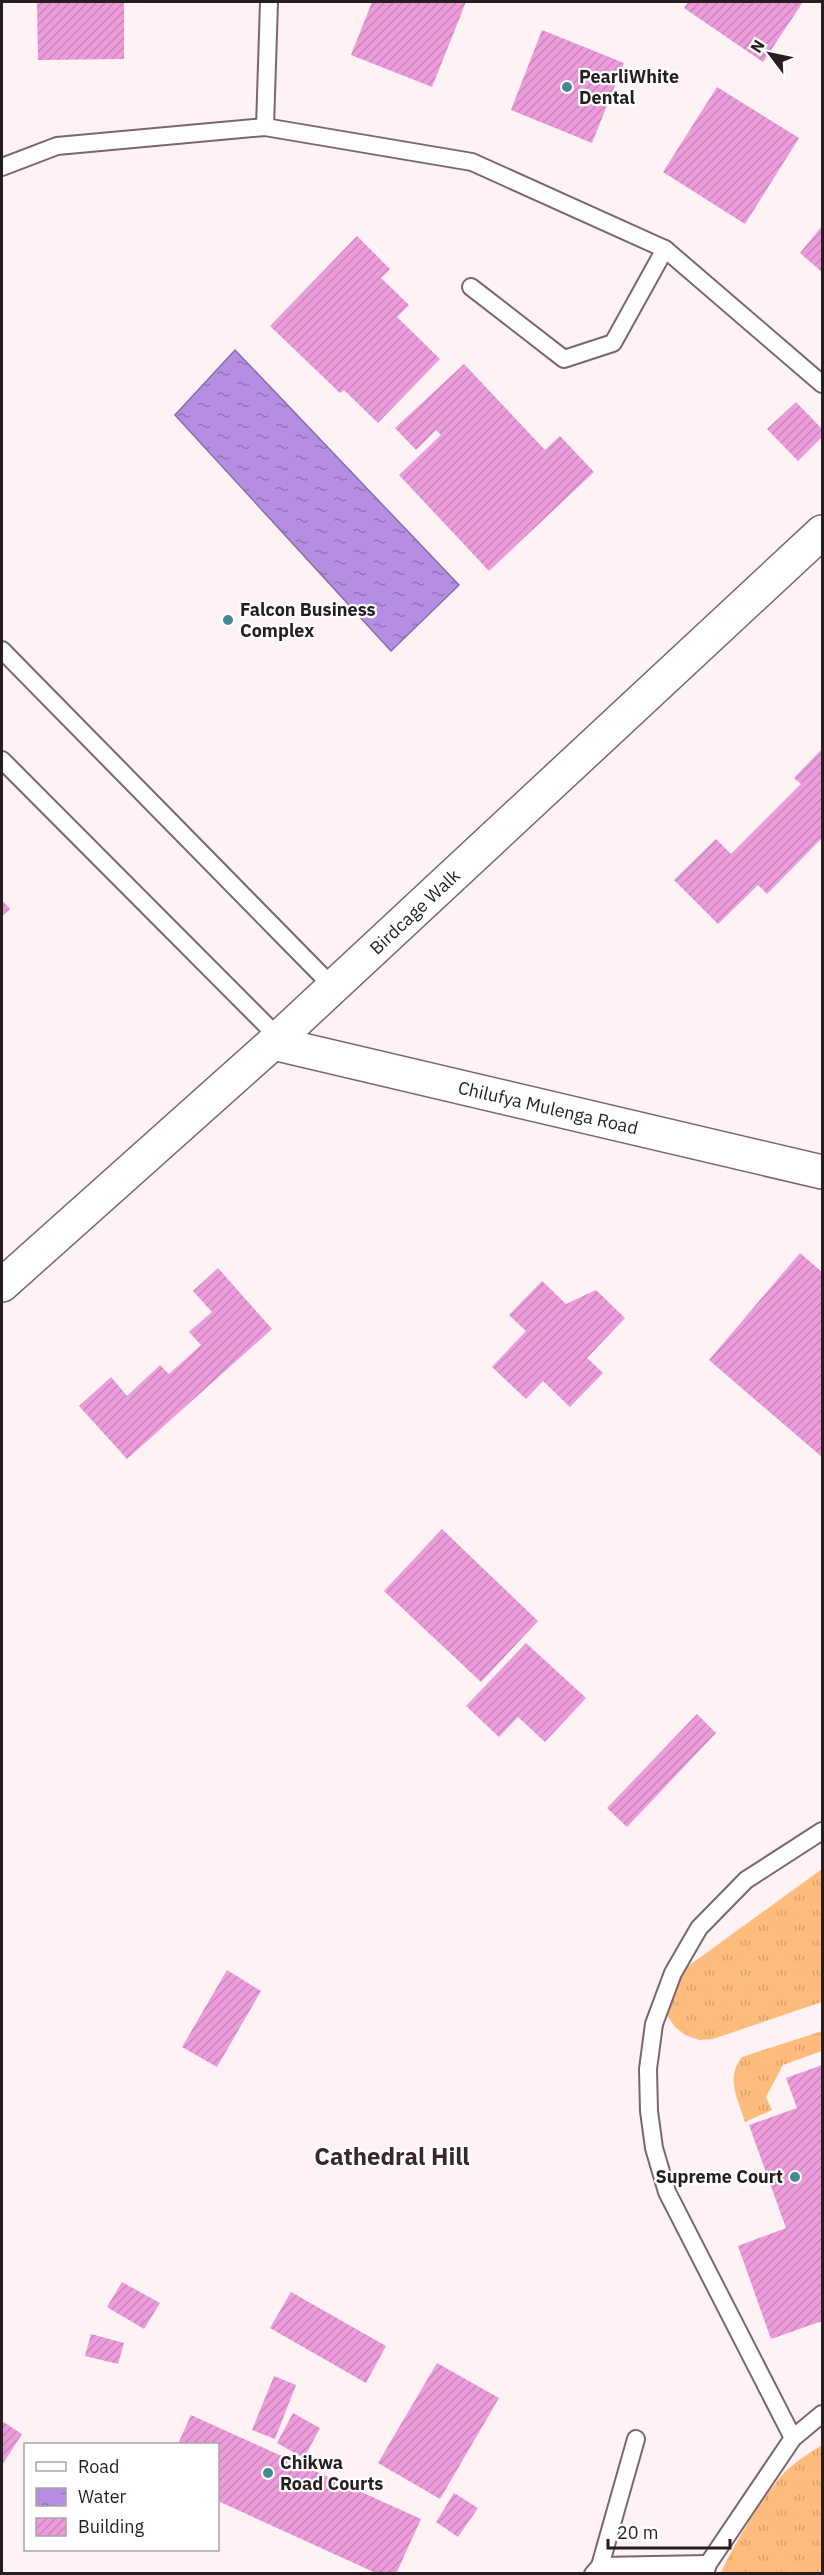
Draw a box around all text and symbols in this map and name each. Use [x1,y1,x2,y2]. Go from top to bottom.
north arrow [740,24,800,84]
text: N [746,36,769,56]
place label: PearliWhite Dental [579,65,679,109]
marker: PearliWhite Dental [560,80,574,94]
place label: Falcon Business Complex [240,598,376,642]
marker: Falcon Business Complex [221,613,235,627]
street label: Birdcage Walk [365,864,465,959]
street label: Chilufya Mulenga Road [456,1076,640,1139]
district label: Cathedral Hill [314,2140,470,2172]
place label: Supreme Court [656,2165,783,2188]
marker: Supreme Court [788,2170,802,2184]
legend [24,2443,219,2551]
place label: Chikwa Road Courts [280,2451,383,2495]
text: Road [78,2455,119,2478]
marker: Chikwa Road Courts [261,2466,275,2480]
text: Water [78,2485,127,2508]
scale bar [608,2512,730,2550]
text: Building [78,2515,145,2538]
text: 20 m [617,2521,659,2544]

